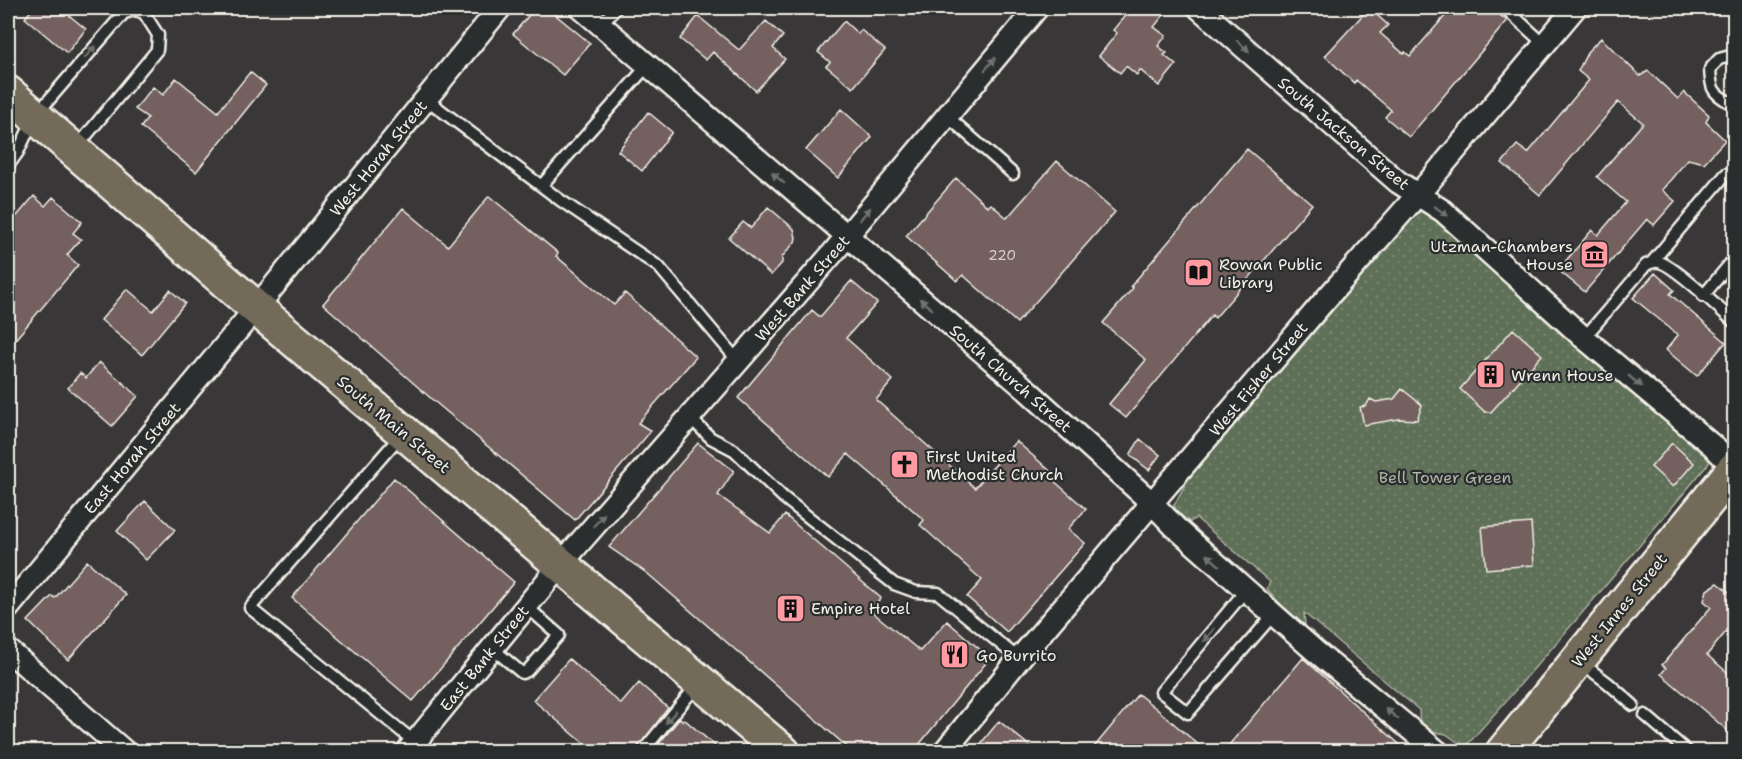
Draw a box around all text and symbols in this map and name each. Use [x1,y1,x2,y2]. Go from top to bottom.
one-way arrow [1235,39,1250,52]
one-way arrow [83,45,96,60]
one-way arrow [983,57,996,72]
street label: South Jackson Street [1274,72,1414,195]
street label: West Horah Street [325,96,432,221]
one-way arrow [770,171,786,184]
one-way arrow [1433,205,1449,217]
one-way arrow [858,207,871,222]
street label: West Bank Street [750,231,854,346]
place label: Utzman-Chambers House [1430,236,1573,275]
museum icon: Utzman-Chambers House [1578,239,1610,271]
house number: 220 [988,246,1016,264]
place label: Rowan Public Library [1219,254,1323,293]
library icon: Rowan Public Library [1182,257,1214,289]
one-way arrow [918,298,934,311]
street label: West Fisher Street [1204,318,1312,441]
street label: South Church Street [945,320,1076,437]
building icon: Wrenn House [1474,359,1506,391]
place label: Wrenn House [1511,365,1614,386]
street label: South Main Street [333,371,455,478]
one-way arrow [1627,374,1642,387]
street label: East Horah Street [79,398,185,519]
place label: First United Methodist Church [926,446,1064,485]
church icon: First United Methodist Church [889,449,921,481]
park label: Bell Tower Green [1379,467,1512,488]
one-way arrow [592,513,605,528]
street label: West Innes Street [1567,549,1672,672]
one-way arrow [1206,554,1221,567]
building icon: Empire Hotel [774,592,806,624]
place label: Empire Hotel [811,598,910,619]
street label: East Bank Street [435,601,534,716]
one-way arrow [1203,627,1216,642]
restaurant icon: Go Burrito [939,639,971,671]
place label: Go Burrito [976,645,1056,666]
one-way arrow [1384,708,1400,721]
one-way arrow [665,709,678,724]

